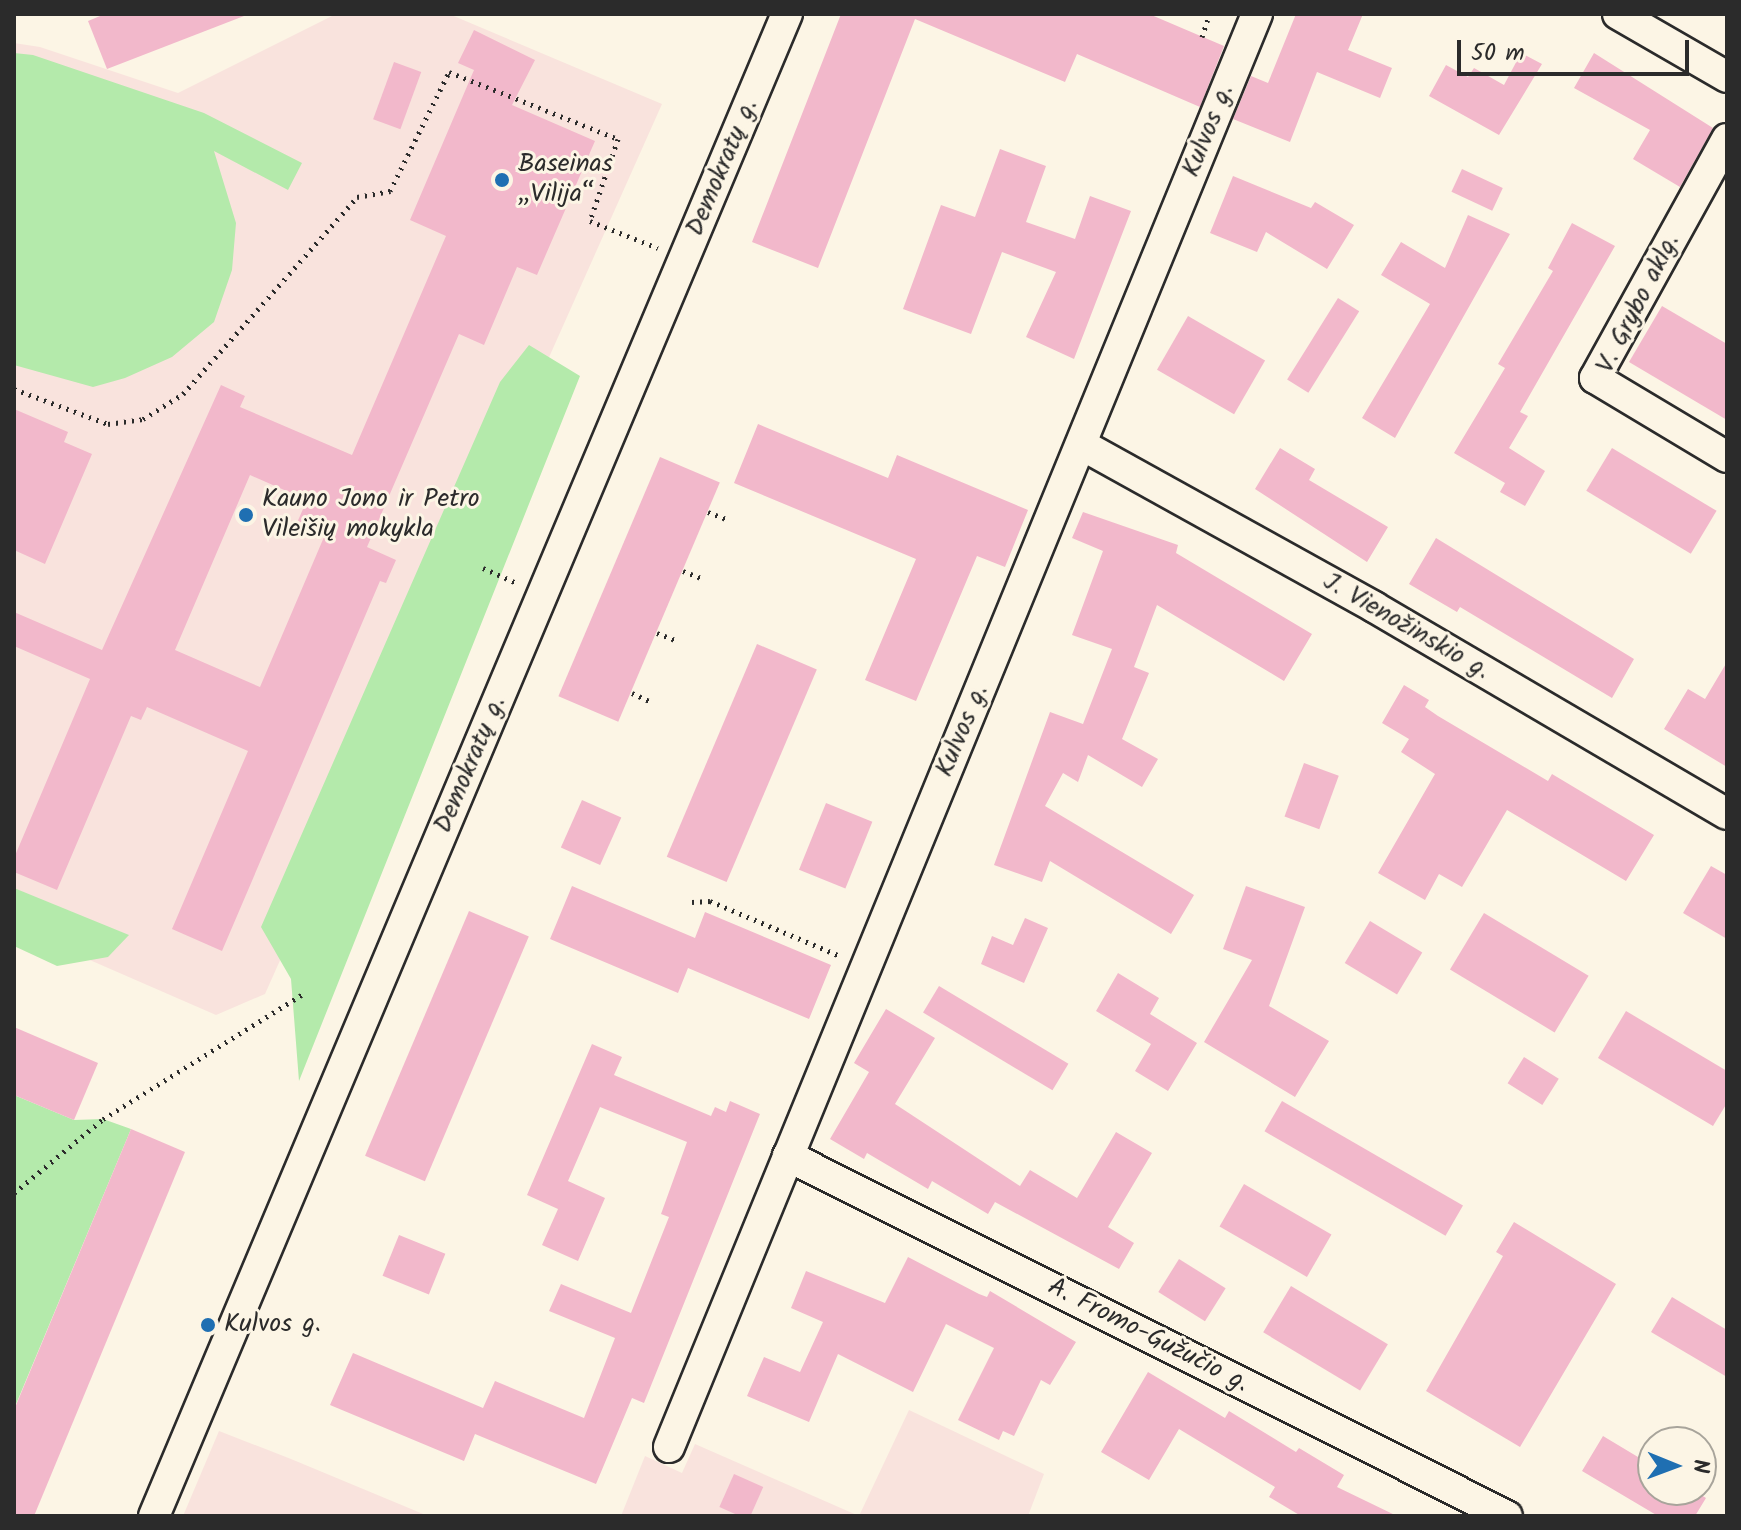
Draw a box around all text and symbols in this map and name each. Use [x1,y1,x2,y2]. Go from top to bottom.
scale bar [1461,24,1693,74]
text: 50 m [1471,34,1525,73]
street label: Kulvos g. [1176,80,1242,182]
street label: Demokratų g. [680,95,766,241]
place label: Baseinas „Vilija“ [518,149,613,210]
marker: Baseinas „Vilija“ [493,171,511,189]
street label: V. Grybo aklg. [1591,229,1687,379]
place label: Kauno Jono ir Petro Vileišių mokykla [262,484,480,546]
marker: Kauno Jono ir Petro Vileišių mokykla [237,506,255,524]
street label: J. Vienožinskio g. [1317,567,1495,687]
street label: Kulvos g. [930,680,996,782]
street label: Demokratų g. [428,692,514,838]
street label: A. Fromo-Gužučio g. [1042,1272,1254,1400]
place label: Kulvos g. [224,1309,321,1341]
marker: Kulvos g. [199,1316,217,1334]
north arrow [1637,1426,1717,1506]
text: N [1682,1459,1717,1474]

